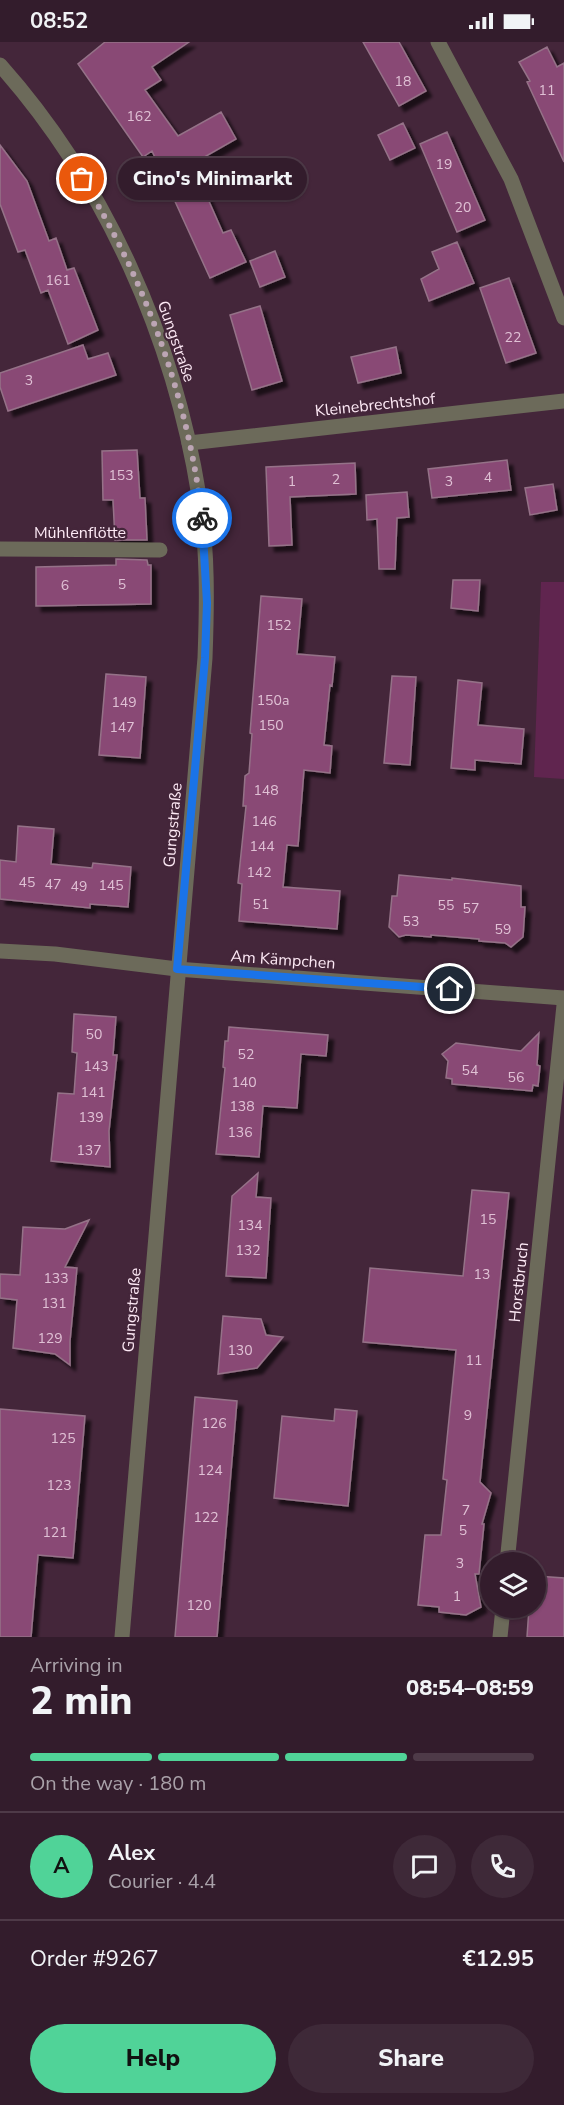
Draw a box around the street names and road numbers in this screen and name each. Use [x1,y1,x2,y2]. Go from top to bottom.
street label: Gungstraße [152,298,200,385]
street label: Kleinebrechtshof [314,388,437,422]
street label: Mühlenflötte [34,522,126,544]
street label: Gungstraße [158,782,188,868]
street label: Am Kämpchen [230,945,336,975]
street label: Horstbruch [504,1241,534,1323]
street label: Gungstraße [117,1267,147,1353]

